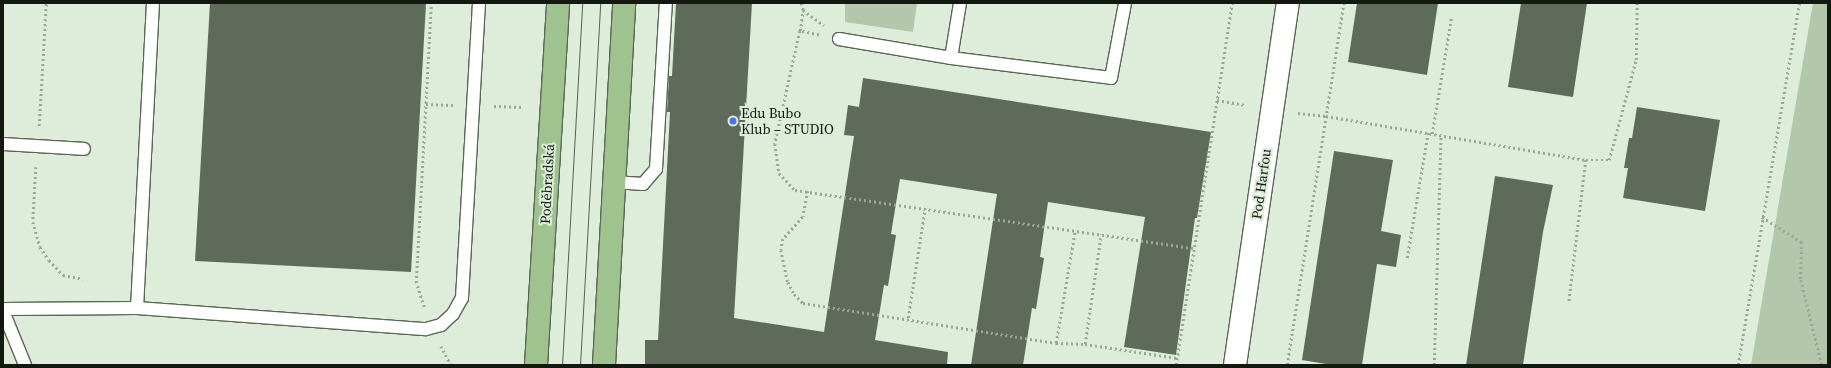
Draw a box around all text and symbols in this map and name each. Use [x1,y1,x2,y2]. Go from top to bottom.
place label: Edu Bubo Klub – STUDIO [741,105,834,138]
marker: Edu Bubo Klub – STUDIO [728,116,738,126]
street label: Poděbradská [537,144,557,224]
street label: Pod Harfou [1248,148,1274,220]

